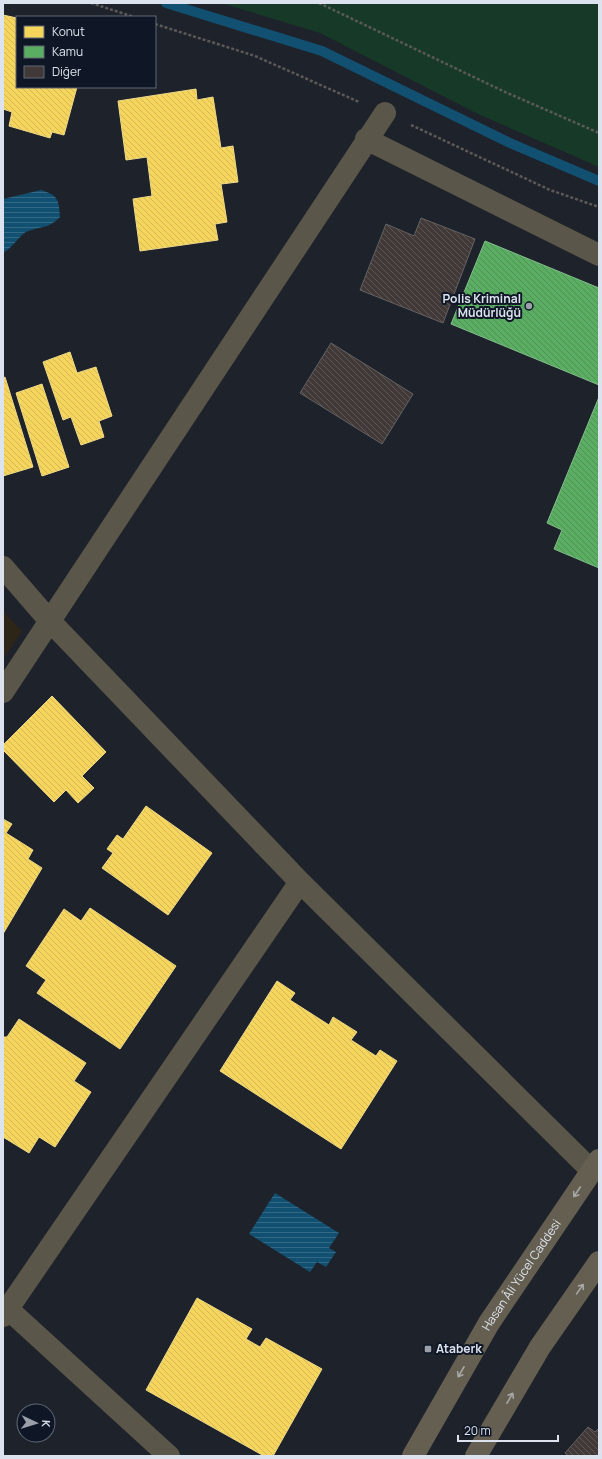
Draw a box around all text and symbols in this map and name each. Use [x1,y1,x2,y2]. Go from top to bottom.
legend [16,16,156,88]
text: Konut [52,23,85,40]
text: Kamu [52,43,83,60]
text: Diğer [52,63,82,80]
place label: Polis Kriminal Müdürlüğü [443,290,521,321]
marker: Polis Kriminal Müdürlüğü [524,301,534,311]
one-way arrow [573,1187,581,1198]
street label: Hasan Âli Yücel Caddesi [477,1216,565,1334]
one-way arrow [576,1284,584,1295]
place label: Ataberk [436,1340,482,1357]
marker: Ataberk [423,1344,433,1354]
one-way arrow [456,1366,464,1378]
one-way arrow [507,1392,515,1404]
north arrow [16,1403,56,1443]
scale bar [458,1417,558,1443]
text: K [39,1420,54,1429]
text: 20 m [464,1422,491,1439]

